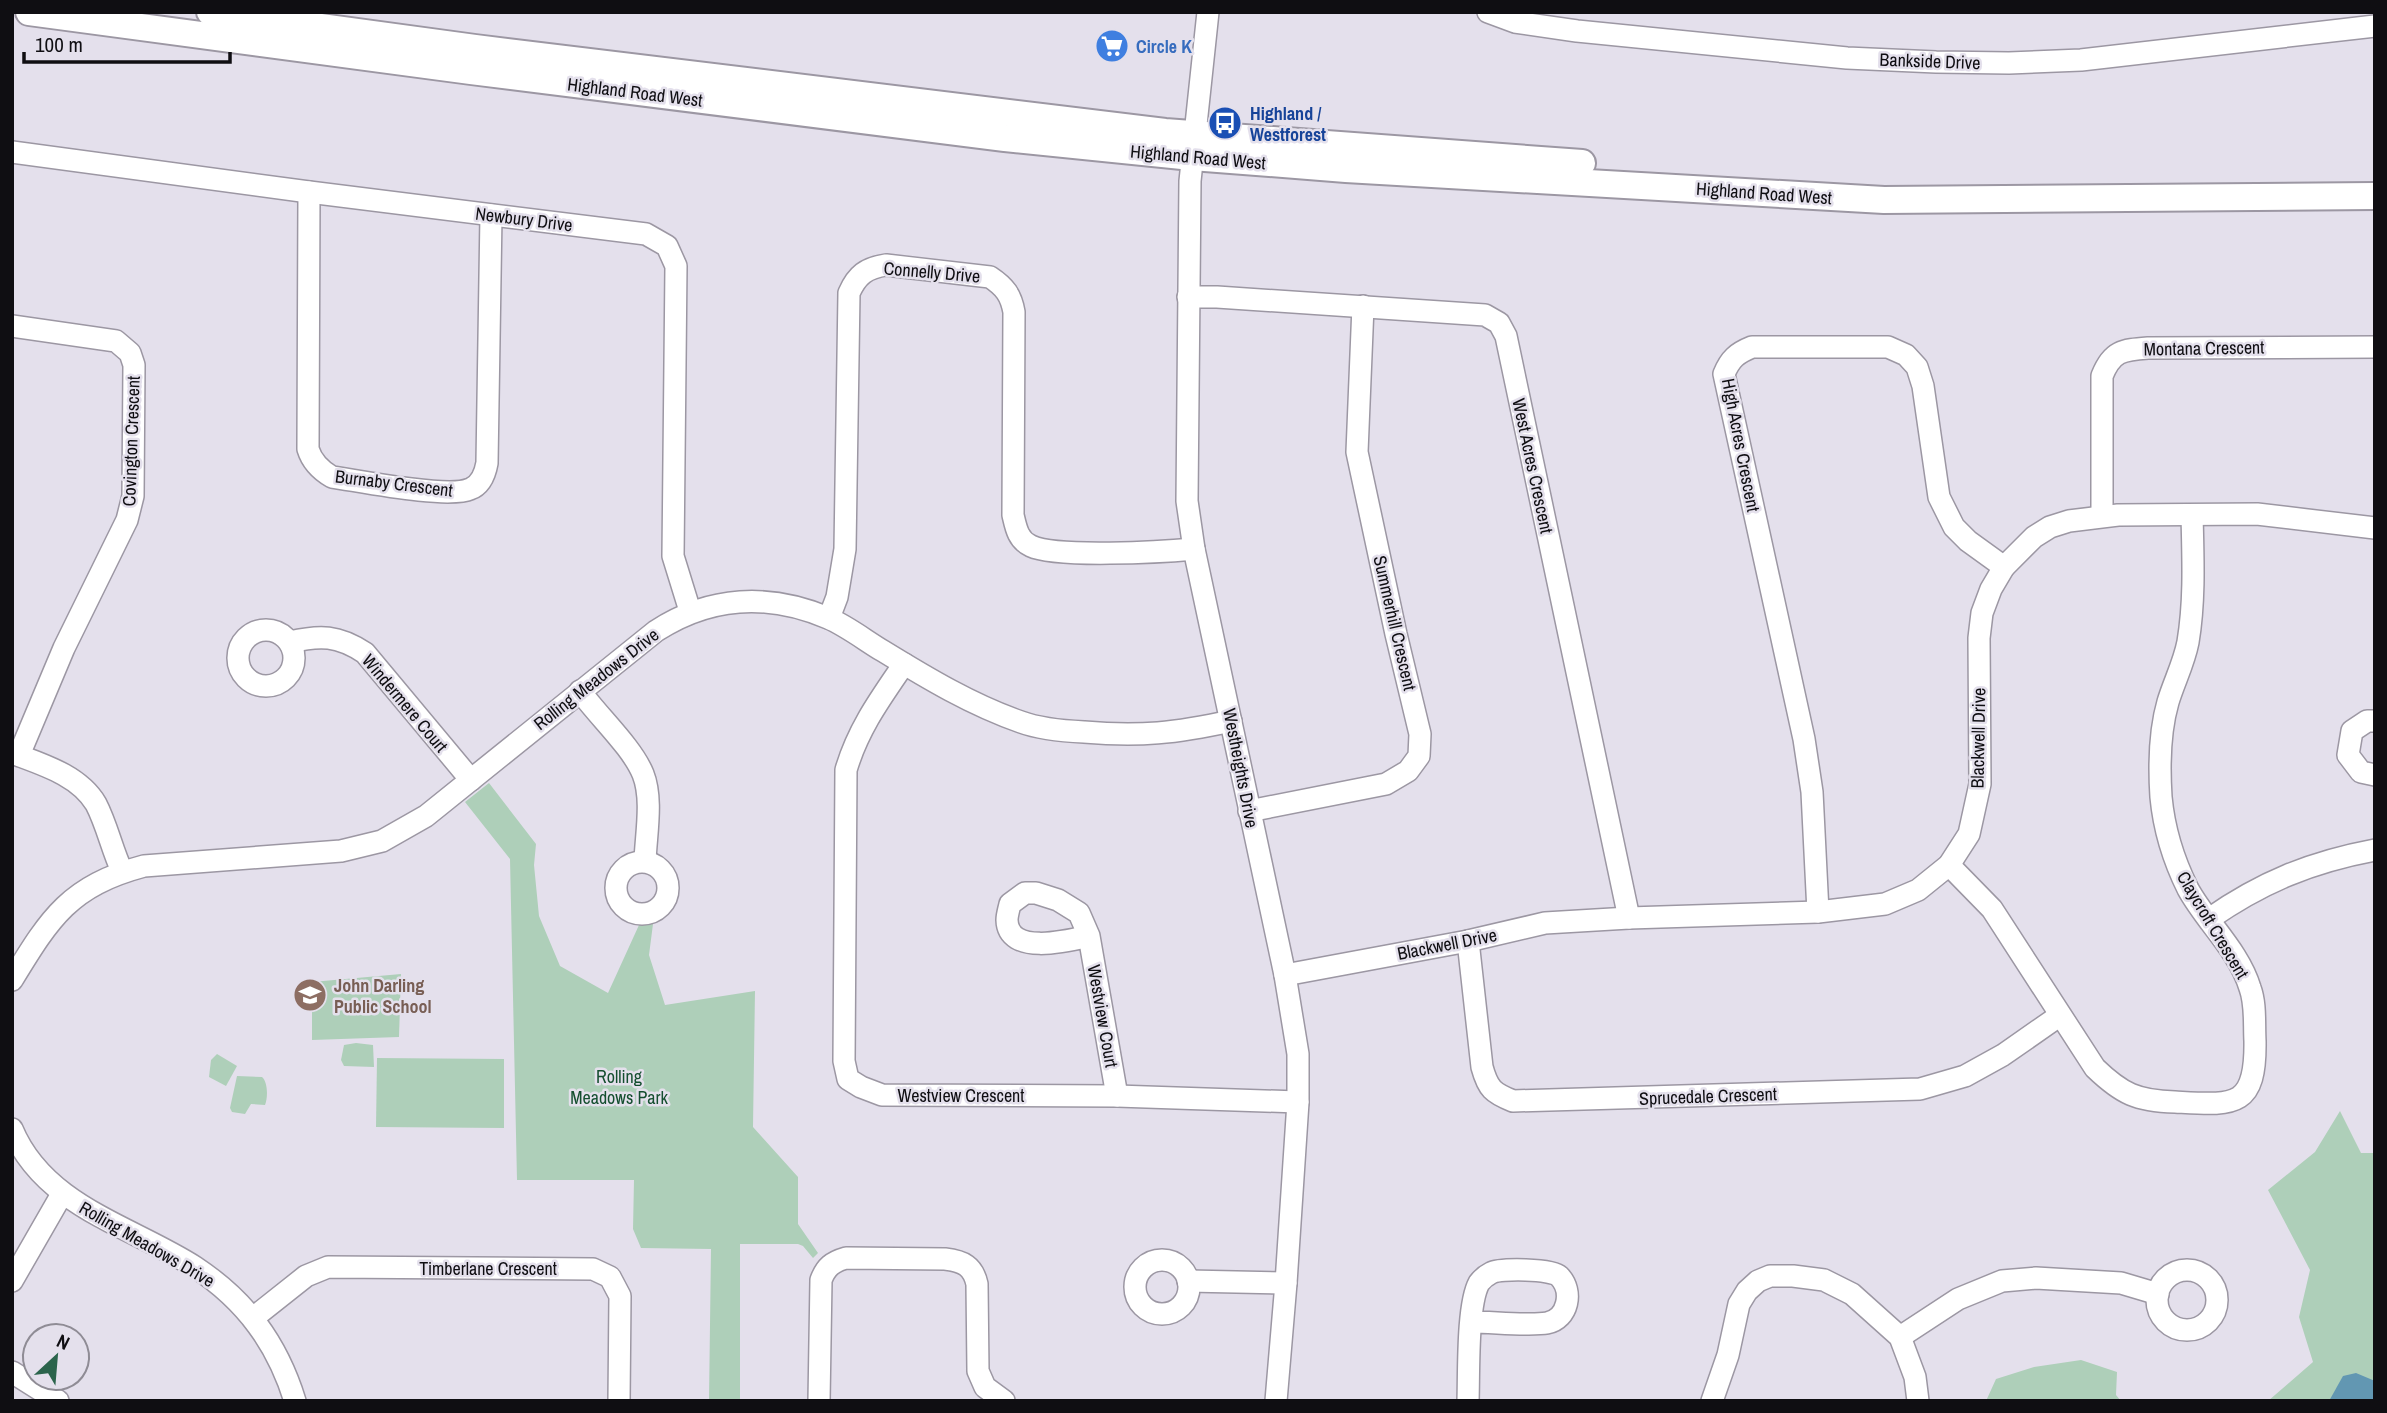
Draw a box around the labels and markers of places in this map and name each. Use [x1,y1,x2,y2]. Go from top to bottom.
supermarket icon: Circle K [1093,27,1131,65]
place label: Circle K [1136,34,1192,59]
place label: Highland / Westforest [1250,101,1326,147]
bus stop icon: Highland / Westforest [1206,104,1244,142]
place label: John Darling Public School [334,973,432,1019]
school or university icon: John Darling Public School [291,976,329,1014]

